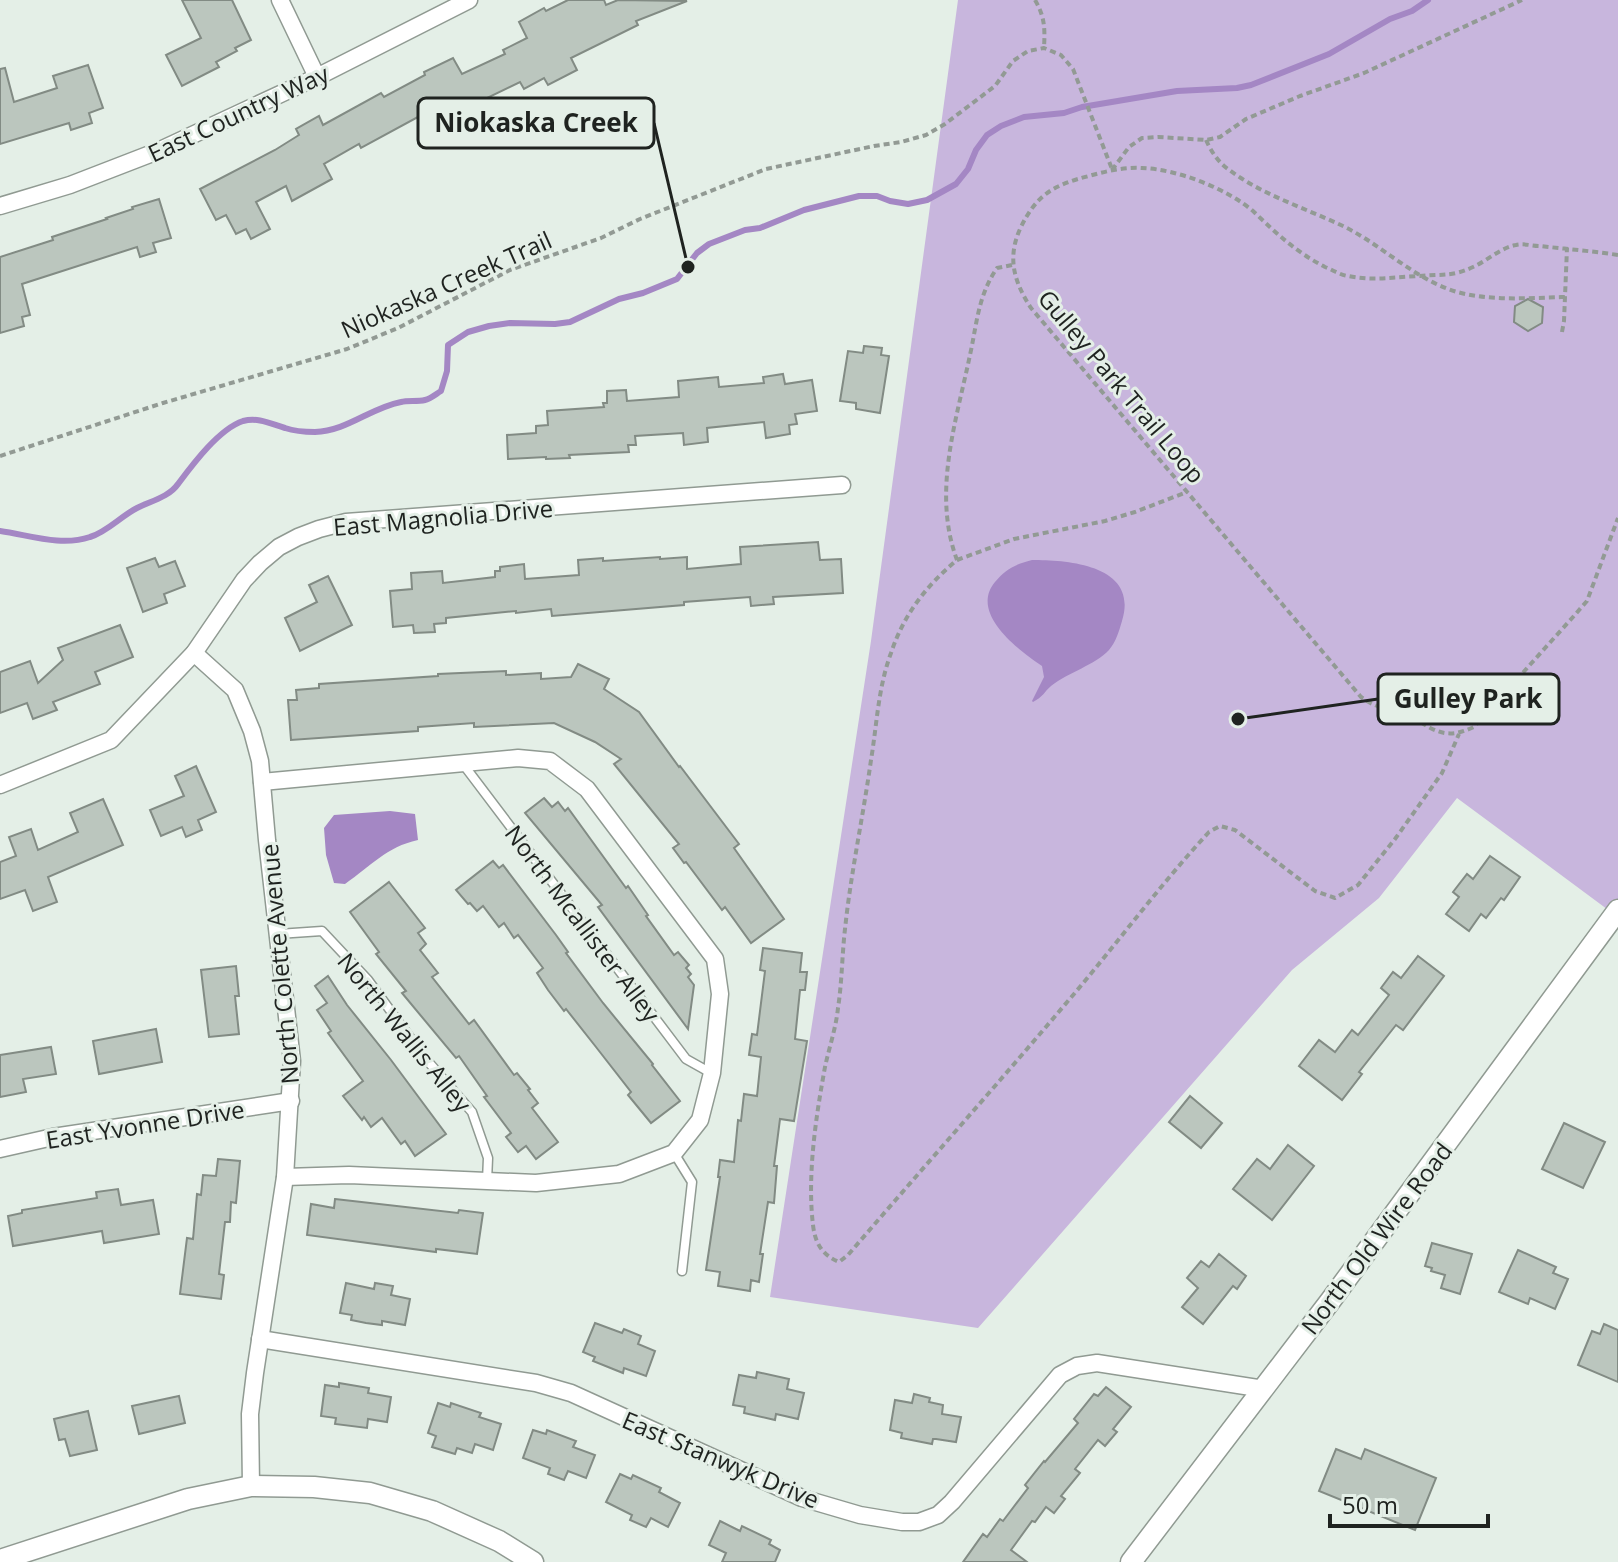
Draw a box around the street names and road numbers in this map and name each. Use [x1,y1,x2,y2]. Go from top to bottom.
street label: East Country Way [142,56,335,169]
street label: Niokaska Creek Trail [335,223,557,345]
street label: Gulley Park Trail Loop [1031,282,1213,490]
street label: East Magnolia Drive [332,491,554,543]
street label: North Mcallister Alley [498,818,669,1029]
street label: North Colette Avenue [252,842,306,1086]
street label: North Wallis Alley [331,945,480,1119]
street label: East Yvonne Drive [43,1092,247,1156]
street label: North Old Wire Road [1293,1135,1459,1341]
street label: East Stanwyk Drive [617,1403,825,1515]

